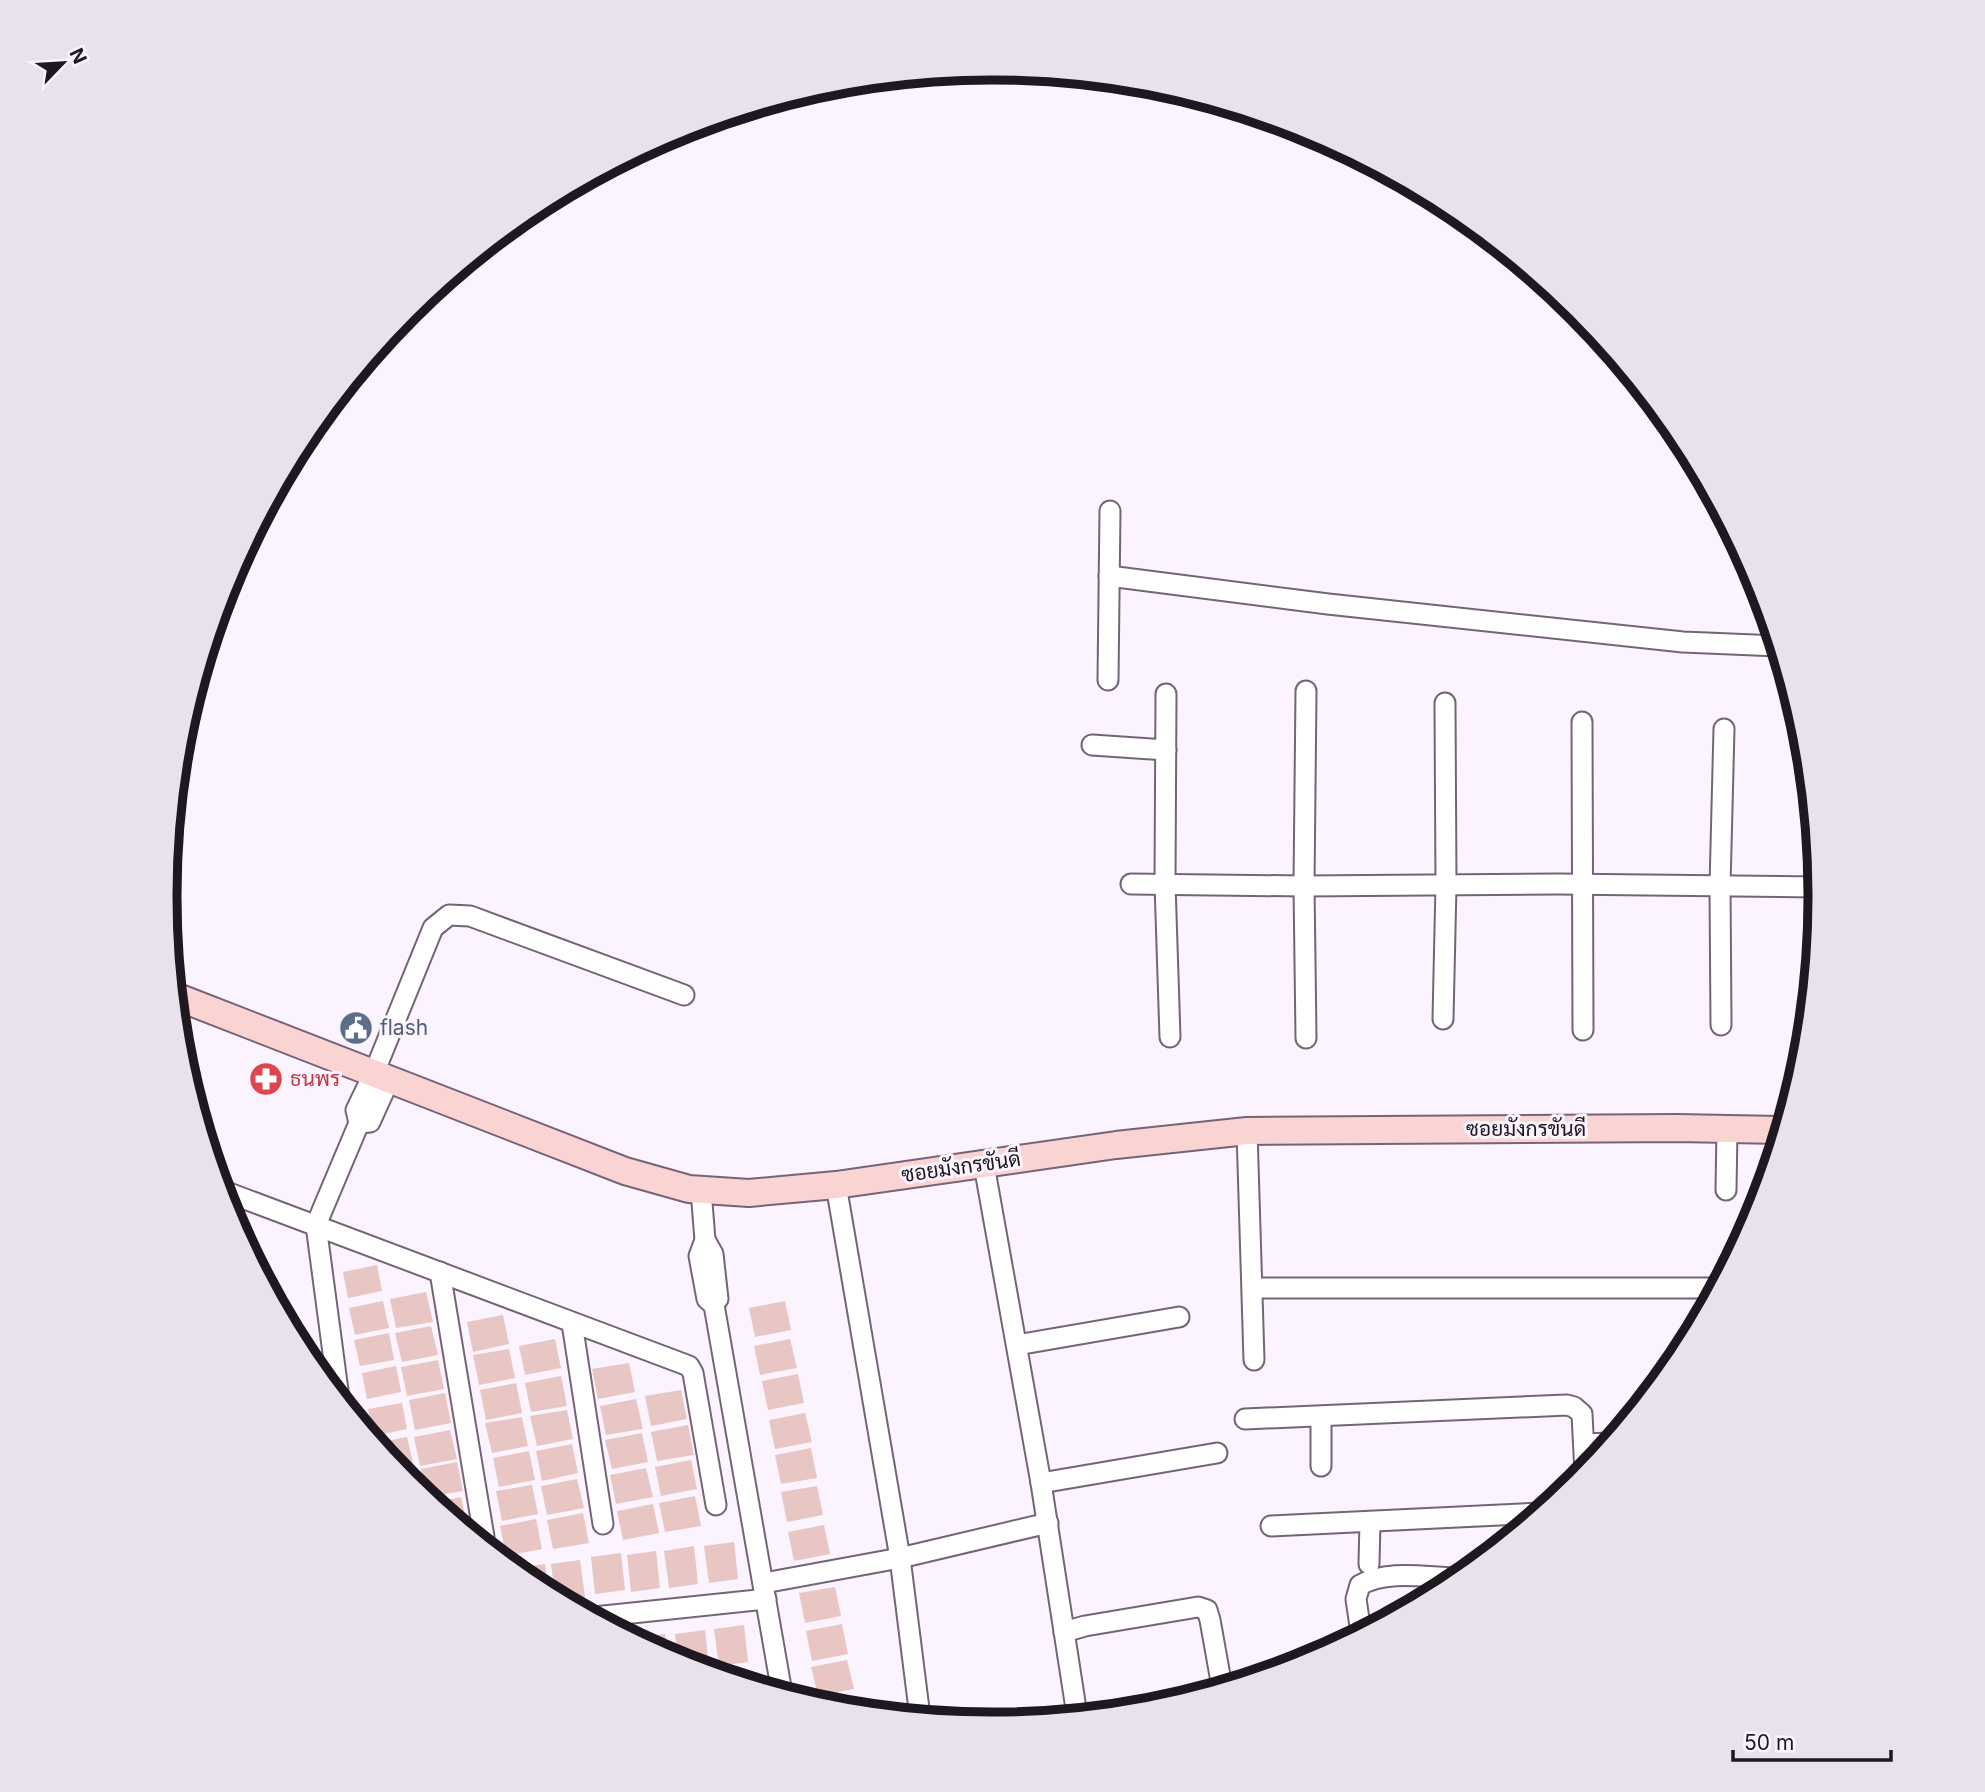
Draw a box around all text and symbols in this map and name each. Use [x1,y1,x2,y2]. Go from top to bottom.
north arrow [28,28,98,98]
text: N [64,45,91,67]
public building icon: flash [337,1009,375,1047]
place label: flash [380,1015,428,1040]
pharmacy icon: ธนพร [247,1060,285,1098]
place label: ธนพร [290,1066,340,1091]
street label: ซอยมังกรขันดี [1466,1116,1586,1141]
street label: ซอยมังกรขันดี [900,1146,1022,1187]
scale bar [1733,1718,1890,1762]
text: 50 m [1744,1730,1794,1755]

